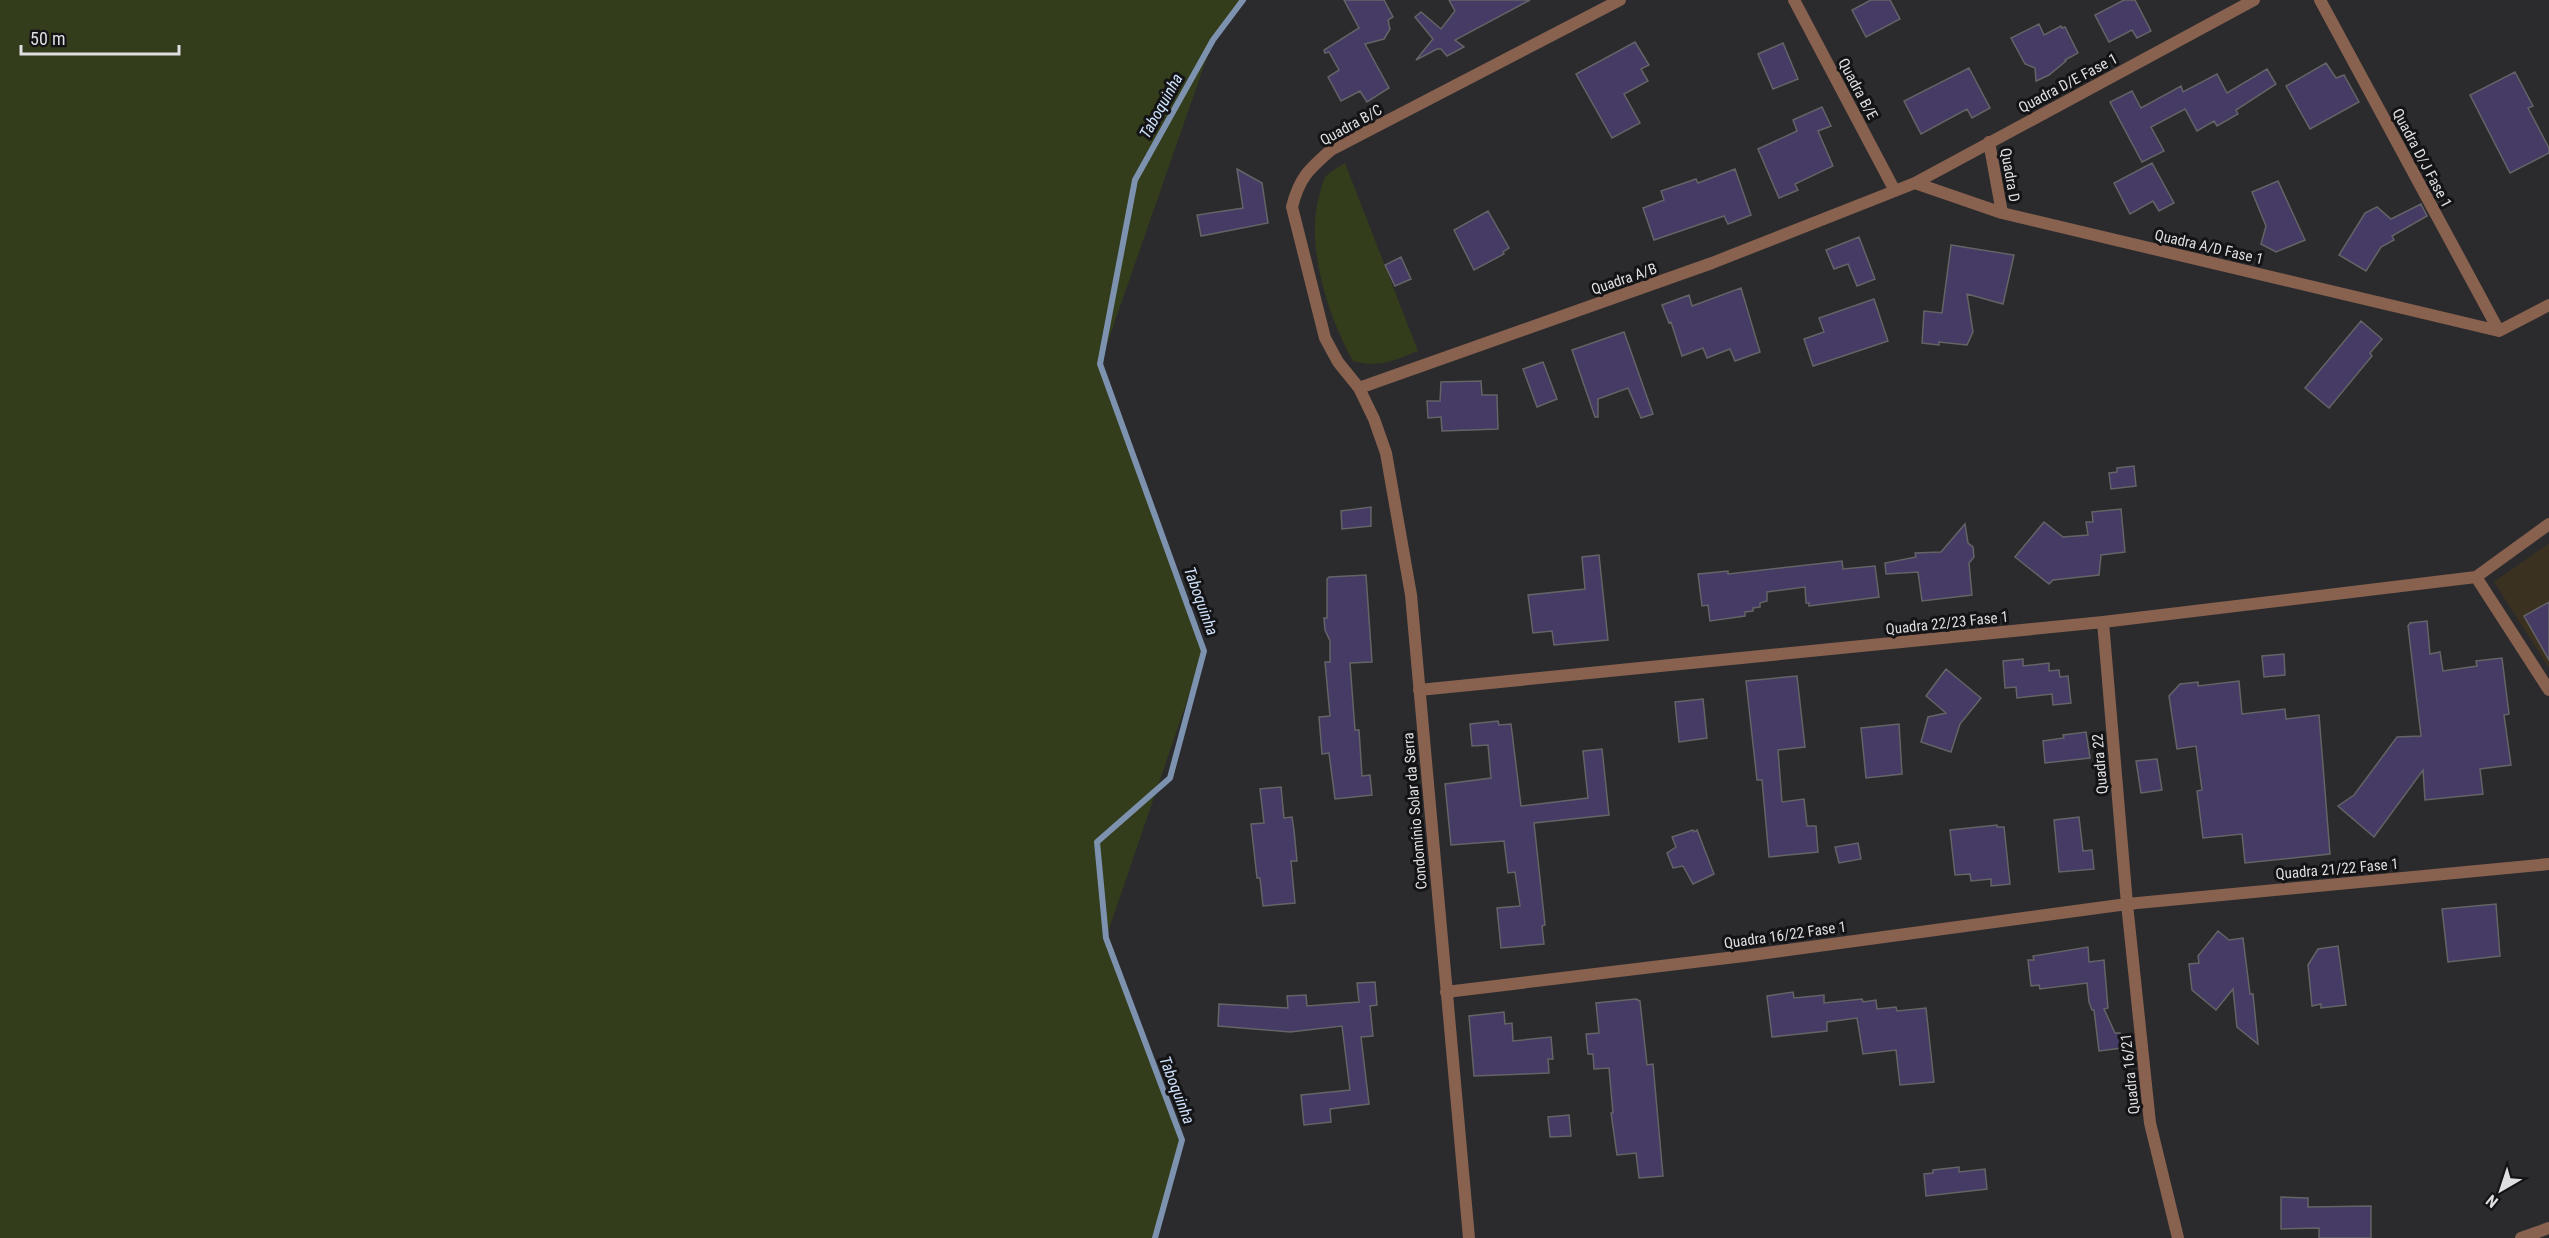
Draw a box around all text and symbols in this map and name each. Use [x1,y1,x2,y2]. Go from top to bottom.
scale bar [21,18,178,56]
text: 50 m [30,28,65,49]
street label: Quadra D/E Fase 1 [2015,49,2121,117]
street label: Quadra B/E [1834,55,1882,123]
water label: Taboquinha [1135,70,1187,142]
street label: Quadra B/C [1317,101,1385,149]
street label: Quadra D/J Fase 1 [2388,105,2456,211]
street label: Quadra D [1996,147,2024,203]
street label: Quadra A/D Fase 1 [2153,226,2265,268]
street label: Quadra A/B [1589,259,1659,299]
water label: Taboquinha [1180,564,1222,638]
street label: Quadra 22/23 Fase 1 [1885,608,2009,638]
street label: Condomínio Solar da Serra [1399,732,1431,890]
street label: Quadra 22 [2088,733,2112,795]
street label: Quadra 21/22 Fase 1 [2275,855,2399,883]
street label: Quadra 16/22 Fase 1 [1723,918,1847,952]
street label: Quadra 16/21 [2117,1033,2143,1115]
water label: Taboquinha [1155,1053,1199,1127]
north arrow [2471,1160,2531,1220]
text: N [2482,1191,2502,1212]

